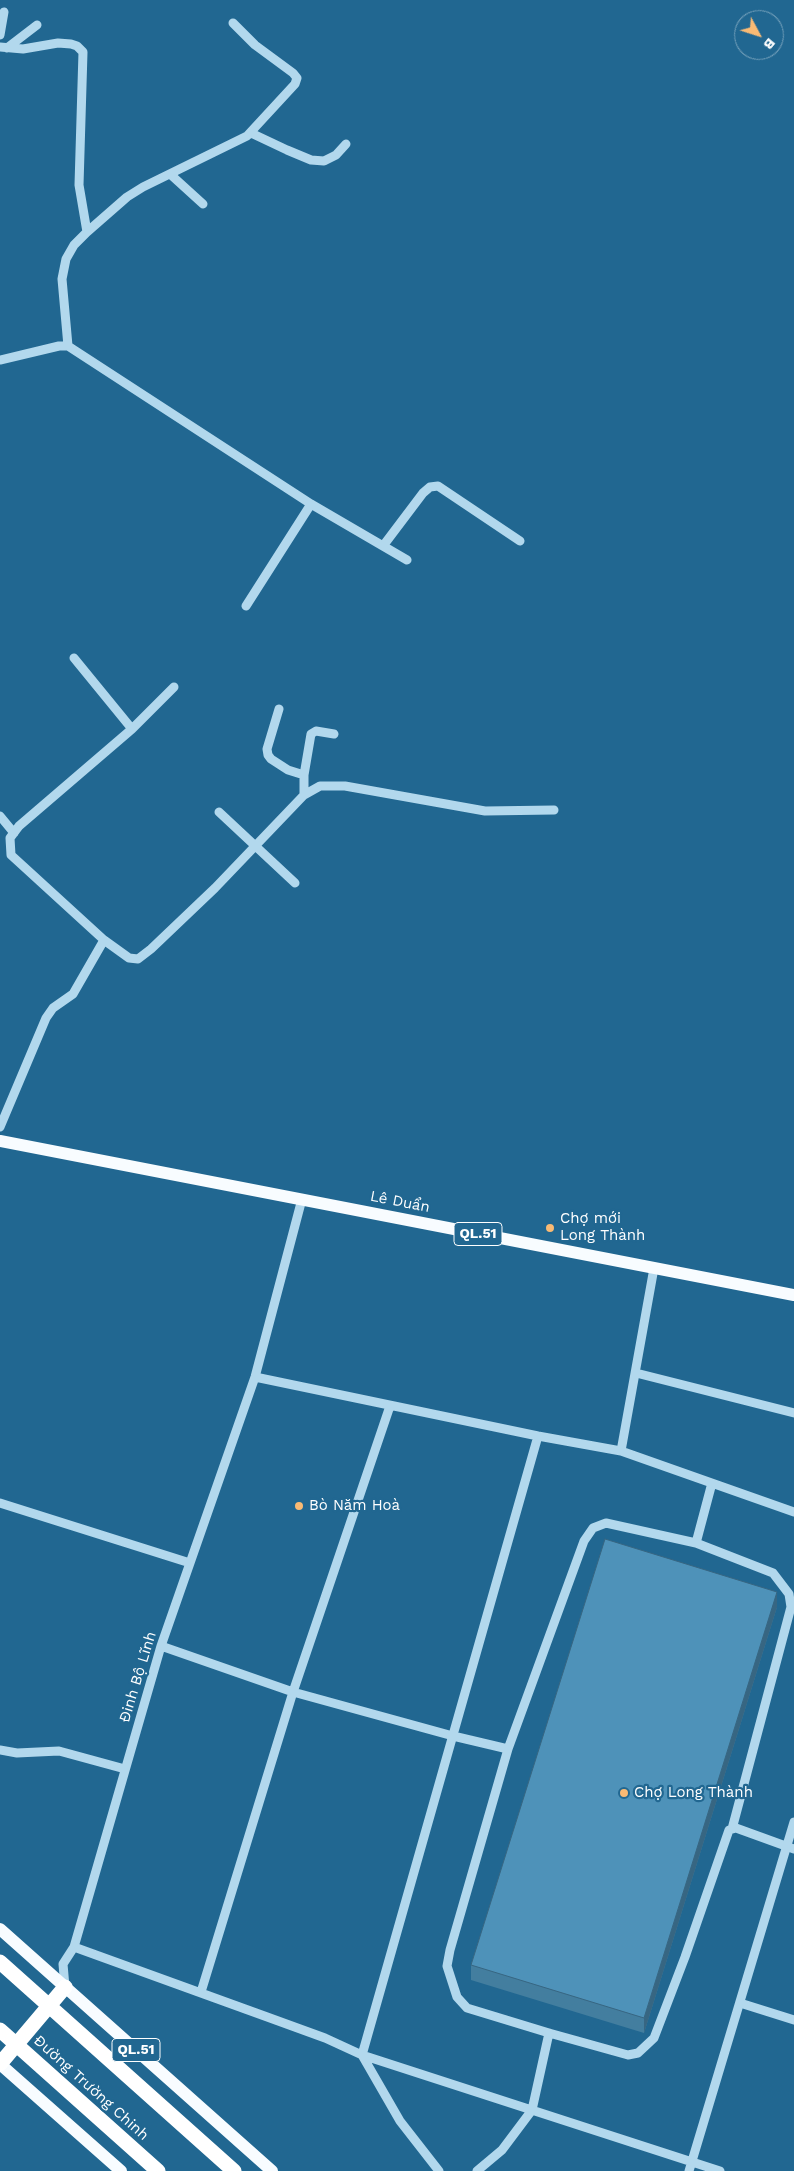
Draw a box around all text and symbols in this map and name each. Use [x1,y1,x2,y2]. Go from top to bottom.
north arrow [734,10,784,60]
text: B [761,35,779,53]
street label: Lê Duẩn [369,1187,431,1217]
place label: Chợ mới Long Thành [560,1210,645,1245]
road number: QL.51 [454,1222,502,1246]
marker: Chợ mới Long Thành [544,1222,556,1234]
place label: Bò Năm Hoà [309,1497,400,1515]
marker: Bò Năm Hoà [293,1500,305,1512]
street label: Đinh Bộ Lĩnh [116,1629,160,1725]
place label: Chợ Long Thành [634,1784,753,1802]
marker: Chợ Long Thành [618,1787,630,1799]
street label: Đường Trường Chinh [30,2032,152,2144]
road number: QL.51 [112,2038,160,2062]

